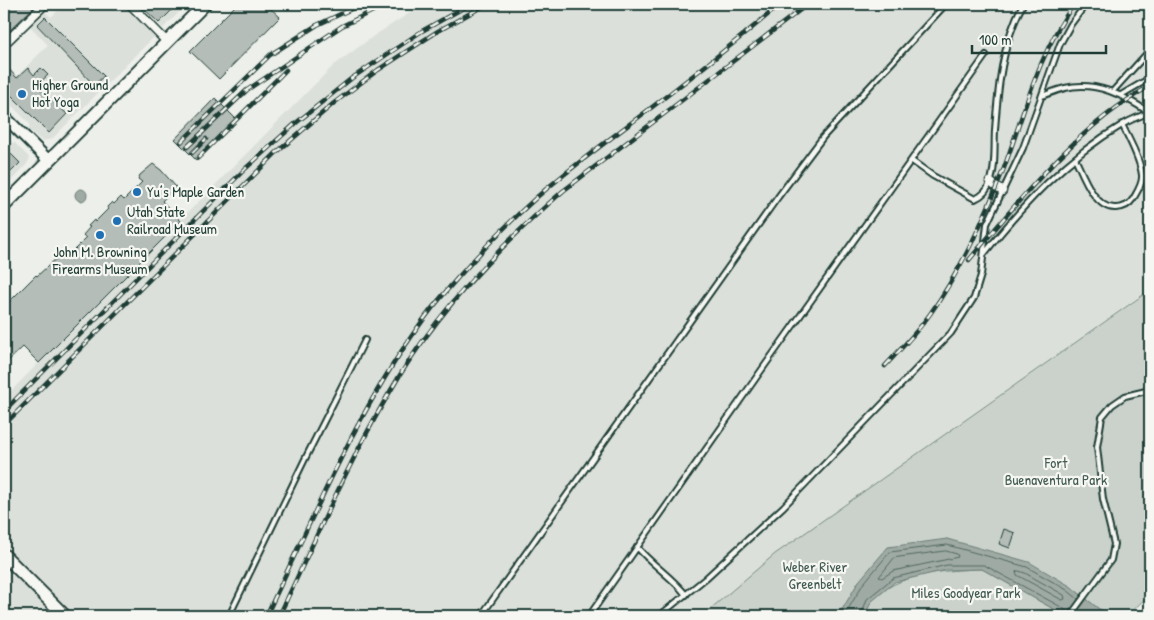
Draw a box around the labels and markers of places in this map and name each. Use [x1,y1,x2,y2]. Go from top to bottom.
place label: Higher Ground Hot Yoga [32,74,108,112]
marker: Higher Ground Hot Yoga [16,88,28,100]
place label: Yu’s Maple Garden [147,181,244,202]
marker: Yu’s Maple Garden [131,186,143,198]
place label: Utah State Railroad Museum [127,201,217,239]
marker: Utah State Railroad Museum [111,215,123,227]
marker: John M. Browning Firearms Museum [94,229,106,241]
place label: John M. Browning Firearms Museum [52,241,147,279]

